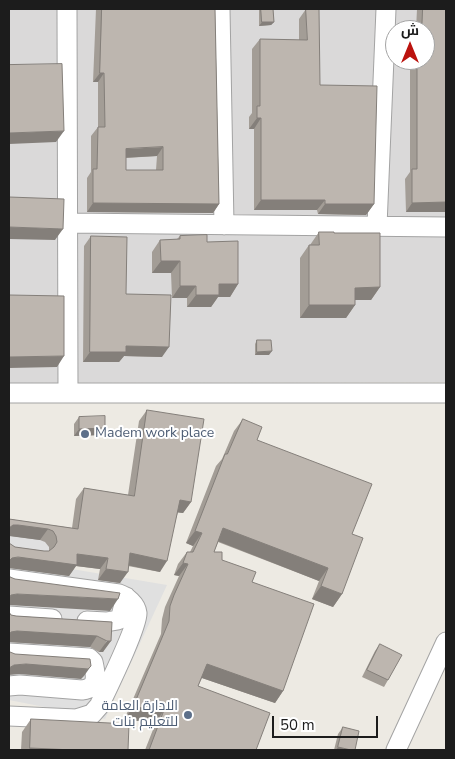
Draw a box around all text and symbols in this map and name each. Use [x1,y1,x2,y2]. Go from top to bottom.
north arrow [385,20,435,70]
text: ش [401,21,419,40]
place label: Madem work place [95,426,214,442]
marker: Madem work place [79,428,91,440]
place label: الادارة العامة للتعليم بنات [102,699,178,732]
scale bar [275,706,381,738]
marker: الادارة العامة للتعليم بنات [182,709,194,721]
text: 50 m [280,715,315,735]

